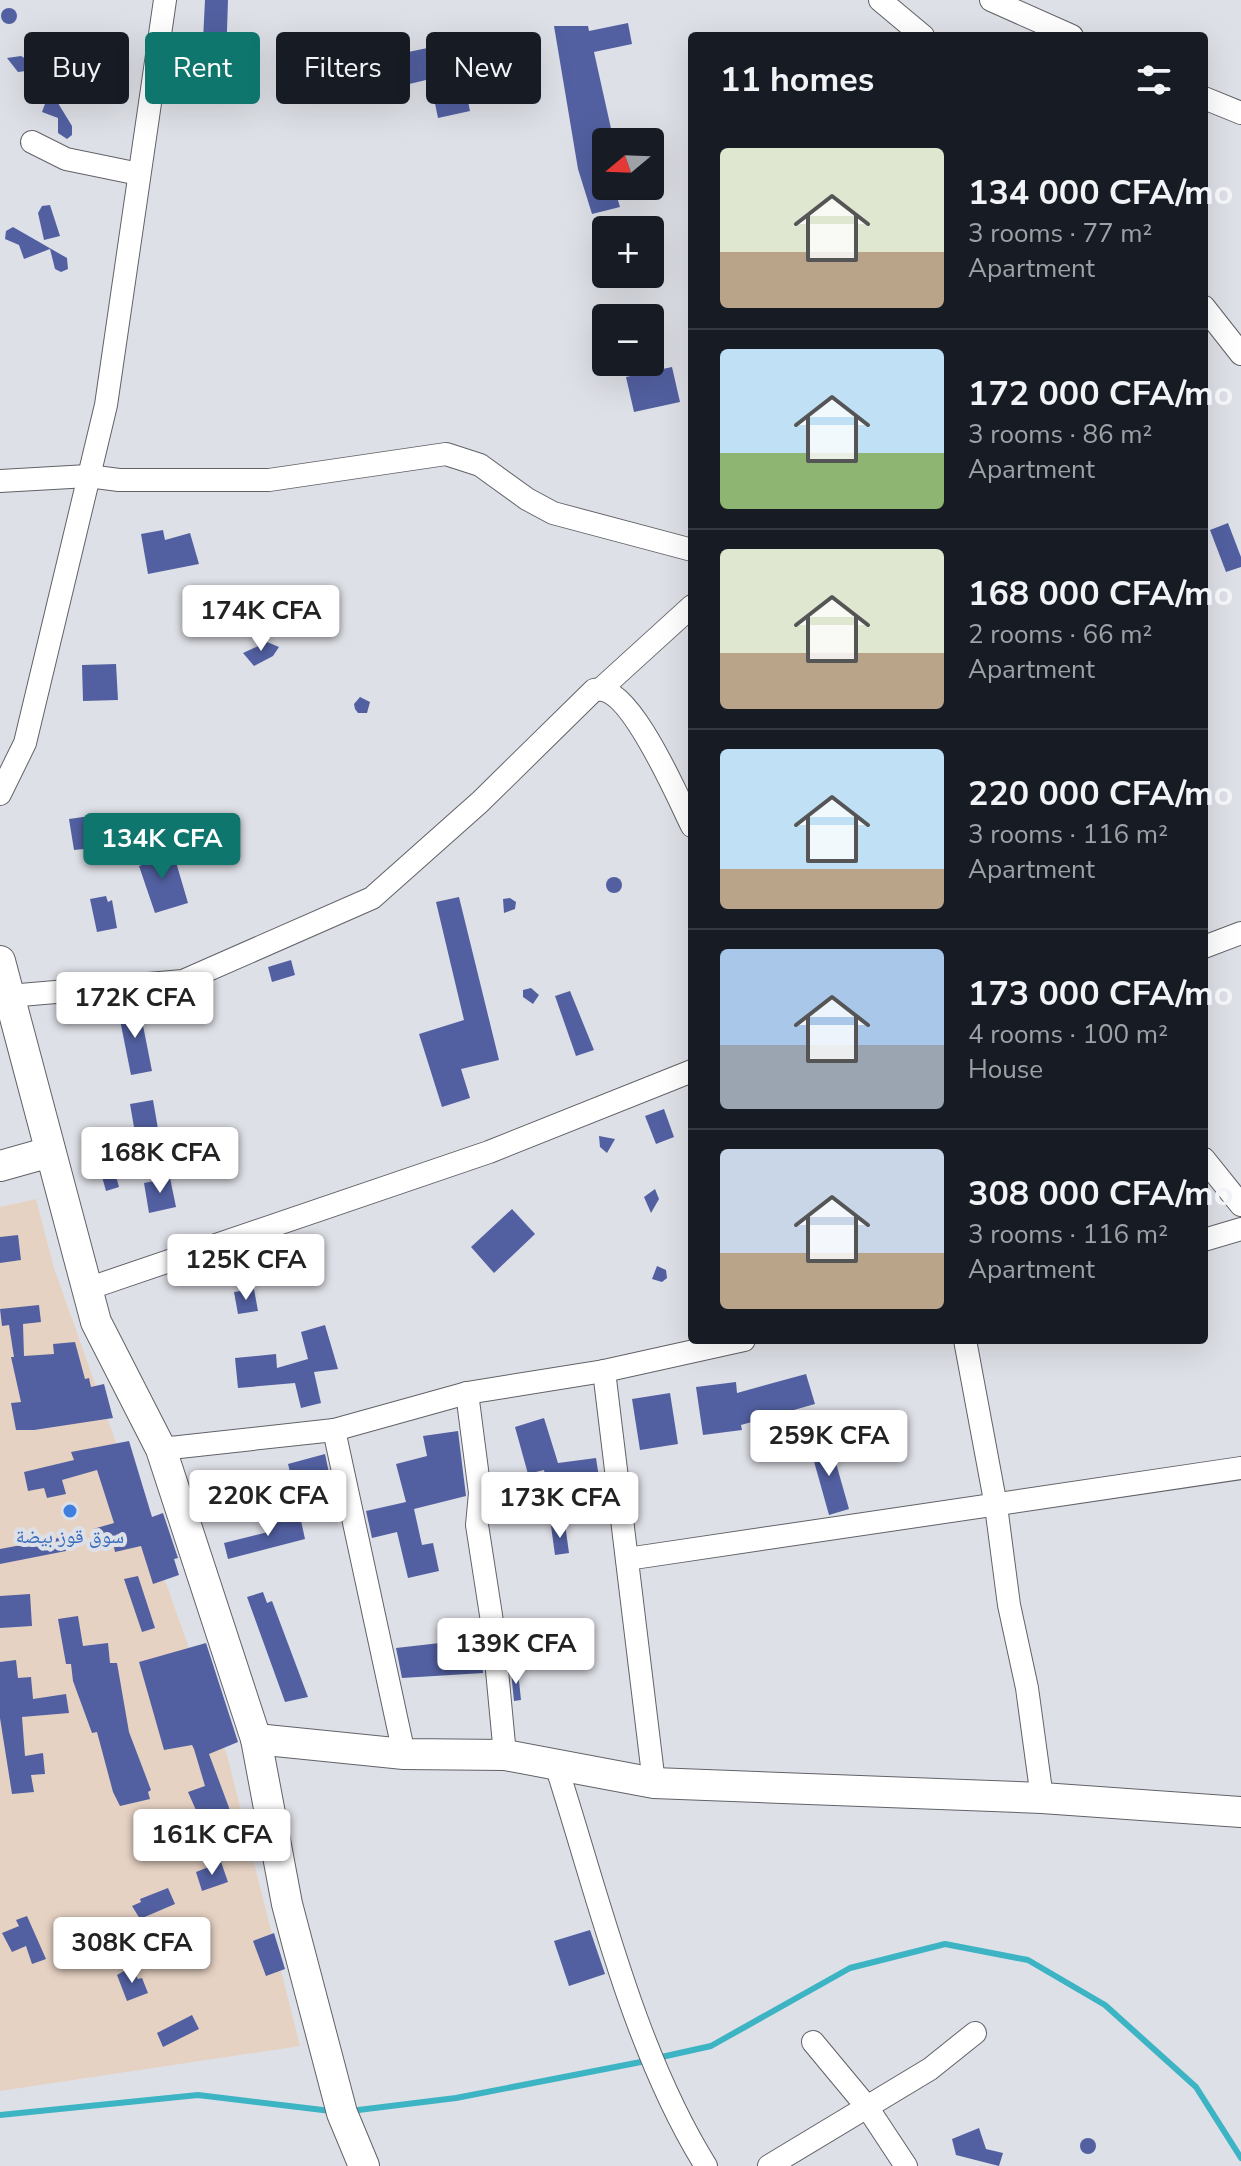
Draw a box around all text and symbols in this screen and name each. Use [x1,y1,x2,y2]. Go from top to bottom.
chip: Buy [24,32,129,104]
chip: Rent [145,32,260,104]
chip: Filters [276,32,410,104]
chip: New [426,32,541,104]
text: 11 homes [720,57,874,103]
icon: filters [1132,58,1176,102]
north arrow [592,128,664,200]
map controls [592,128,664,376]
text: 134 000 CFA/mo [968,170,1233,216]
icon: home [784,180,880,276]
button: + [592,216,664,288]
text: 3 rooms · 77 m² [968,216,1152,251]
text: Apartment [968,251,1095,286]
button: − [592,304,664,376]
text: 172 000 CFA/mo [968,371,1233,417]
icon: home [784,381,880,477]
text: 3 rooms · 86 m² [968,417,1152,452]
text: Apartment [968,452,1095,487]
text: 168 000 CFA/mo [968,571,1233,617]
icon: home [784,581,880,677]
pin: 174K CFA [178,585,344,653]
text: 174K CFA [200,593,322,628]
text: 2 rooms · 66 m² [968,617,1152,652]
text: Apartment [968,652,1095,687]
text: 220 000 CFA/mo [968,771,1233,817]
icon: home [784,781,880,877]
pin: 134K CFA [79,813,245,881]
text: 3 rooms · 116 m² [968,817,1168,852]
text: 134K CFA [101,821,223,856]
text: Apartment [968,852,1095,887]
text: 173 000 CFA/mo [968,971,1233,1017]
pin: 172K CFA [52,972,218,1040]
text: 172K CFA [74,980,196,1015]
icon: home [784,981,880,1077]
text: 4 rooms · 100 m² [968,1017,1168,1052]
text: House [968,1052,1043,1087]
pin: 168K CFA [77,1127,243,1195]
text: 168K CFA [99,1135,221,1170]
text: 308 000 CFA/mo [968,1171,1233,1217]
icon: home [784,1181,880,1277]
text: 3 rooms · 116 m² [968,1217,1168,1252]
pin: 125K CFA [163,1234,329,1302]
text: 125K CFA [185,1242,307,1277]
text: Apartment [968,1252,1095,1287]
pin: 259K CFA [746,1410,912,1478]
text: 259K CFA [768,1418,890,1453]
pin: 220K CFA [185,1470,351,1538]
pin: 173K CFA [477,1472,643,1540]
text: 220K CFA [207,1478,329,1513]
text: 173K CFA [499,1480,621,1515]
marker: سوق قوز بيضة [61,1502,79,1520]
place label: سوق قوز بيضة [16,1523,124,1550]
pin: 139K CFA [433,1618,599,1686]
text: 139K CFA [455,1626,577,1661]
pin: 161K CFA [129,1809,295,1877]
text: 161K CFA [151,1817,273,1852]
pin: 308K CFA [49,1917,215,1985]
text: 308K CFA [71,1925,193,1960]

